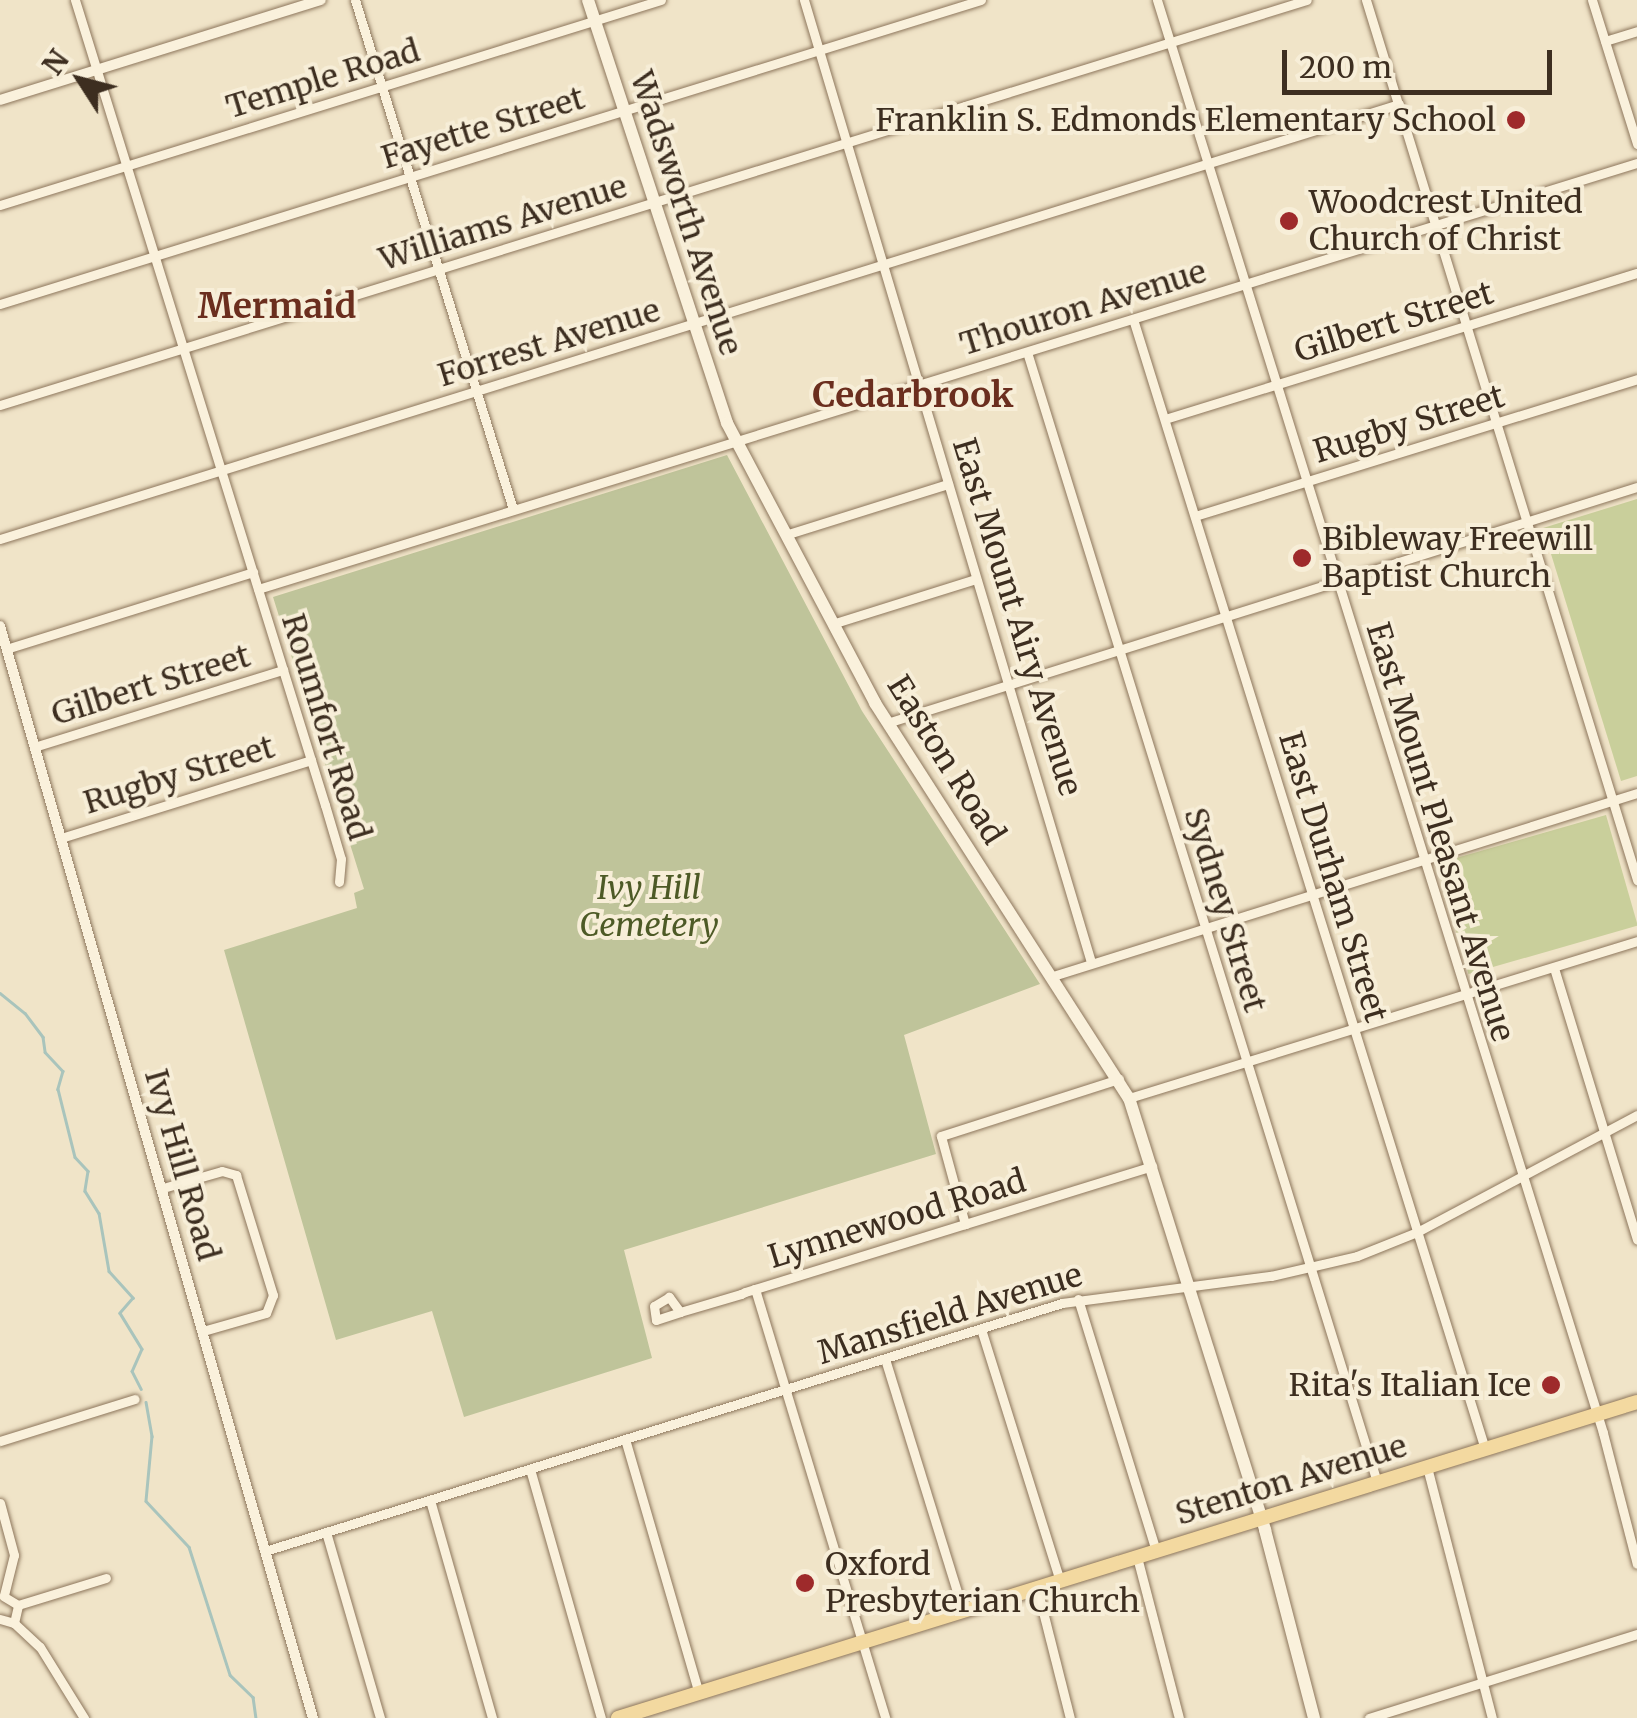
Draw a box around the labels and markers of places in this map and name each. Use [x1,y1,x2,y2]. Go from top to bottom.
place label: Franklin S. Edmonds Elementary School [875,101,1496,139]
marker: Franklin S. Edmonds Elementary School [1505,109,1527,131]
place label: Woodcrest United Church of Christ [1309,184,1583,259]
marker: Woodcrest United Church of Christ [1278,210,1300,232]
place label: Bibleway Freewill Baptist Church [1322,521,1593,596]
marker: Bibleway Freewill Baptist Church [1291,547,1313,569]
place label: Rita's Italian Ice [1289,1366,1531,1404]
marker: Rita's Italian Ice [1540,1374,1562,1396]
place label: Oxford Presbyterian Church [825,1546,1140,1621]
marker: Oxford Presbyterian Church [794,1572,816,1594]

